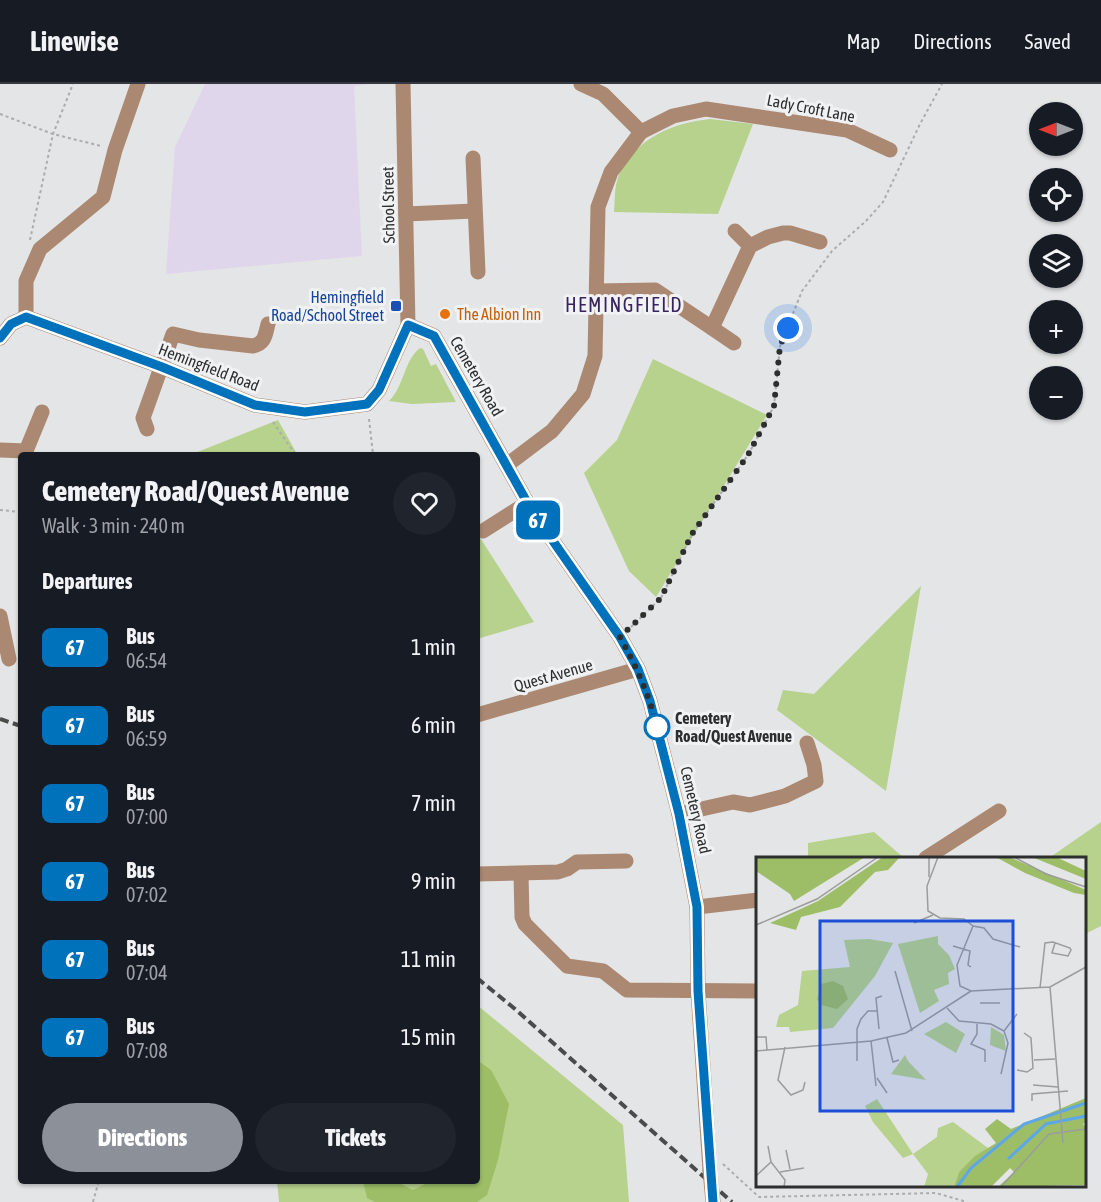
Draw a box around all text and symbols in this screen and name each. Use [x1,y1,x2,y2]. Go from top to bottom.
text: Linewise [30,25,119,57]
text: Map [846,29,880,53]
text: Directions [913,29,992,53]
text: Saved [1025,29,1071,53]
street label: Lady Croft Lane [765,91,857,126]
north arrow [1029,102,1083,156]
map controls [1029,102,1083,420]
street label: School Street [378,166,398,244]
button: locate [1029,168,1083,222]
button: layers [1029,234,1083,288]
place label: Hemingfield Road/School Street [271,288,384,324]
district label: HEMINGFIELD [565,293,683,316]
marker: Hemingfield Road/School Street [389,299,403,313]
button: + [1029,300,1083,354]
place label: The Albion Inn [457,305,541,323]
marker: The Albion Inn [438,307,452,321]
your location [773,313,803,343]
street label: Cemetery Road [446,333,507,420]
street label: Hemingfield Road [156,340,262,395]
button: − [1029,366,1083,420]
button: heart [393,472,456,535]
text: Cemetery Road/Quest Avenue [42,475,349,507]
line badge: 67 [511,500,565,540]
text: 67 [528,508,548,532]
text: Walk · 3 min · 240 m [42,514,185,537]
text: Departures [42,568,132,594]
text: Bus [126,623,155,649]
text: 1 min [411,634,456,660]
text: 67 [65,635,85,659]
text: 06:54 [126,649,167,672]
street label: Quest Avenue [512,655,594,695]
text: Bus [126,701,155,727]
place label: Cemetery Road/Quest Avenue [675,709,792,745]
text: 6 min [411,712,456,738]
text: 67 [65,713,85,737]
marker: Cemetery Road/Quest Avenue [644,714,670,740]
text: 06:59 [126,727,167,750]
street label: Cemetery Road [676,765,715,856]
text: Bus [126,779,155,805]
text: 7 min [411,790,456,816]
text: 67 [65,791,85,815]
text: 07:00 [126,805,168,828]
text: Bus [126,857,155,883]
inset map [756,857,1086,1187]
text: 9 min [411,868,456,894]
text: 67 [65,869,85,893]
text: 07:02 [126,883,168,906]
text: Bus [126,935,155,961]
text: 11 min [401,946,456,972]
text: 67 [65,947,85,971]
text: 07:04 [126,961,168,984]
text: Bus [126,1013,155,1039]
text: 15 min [401,1024,456,1050]
text: 67 [65,1025,85,1049]
text: 07:08 [126,1039,168,1062]
button: Directions [42,1103,243,1172]
button: Tickets [255,1103,456,1172]

